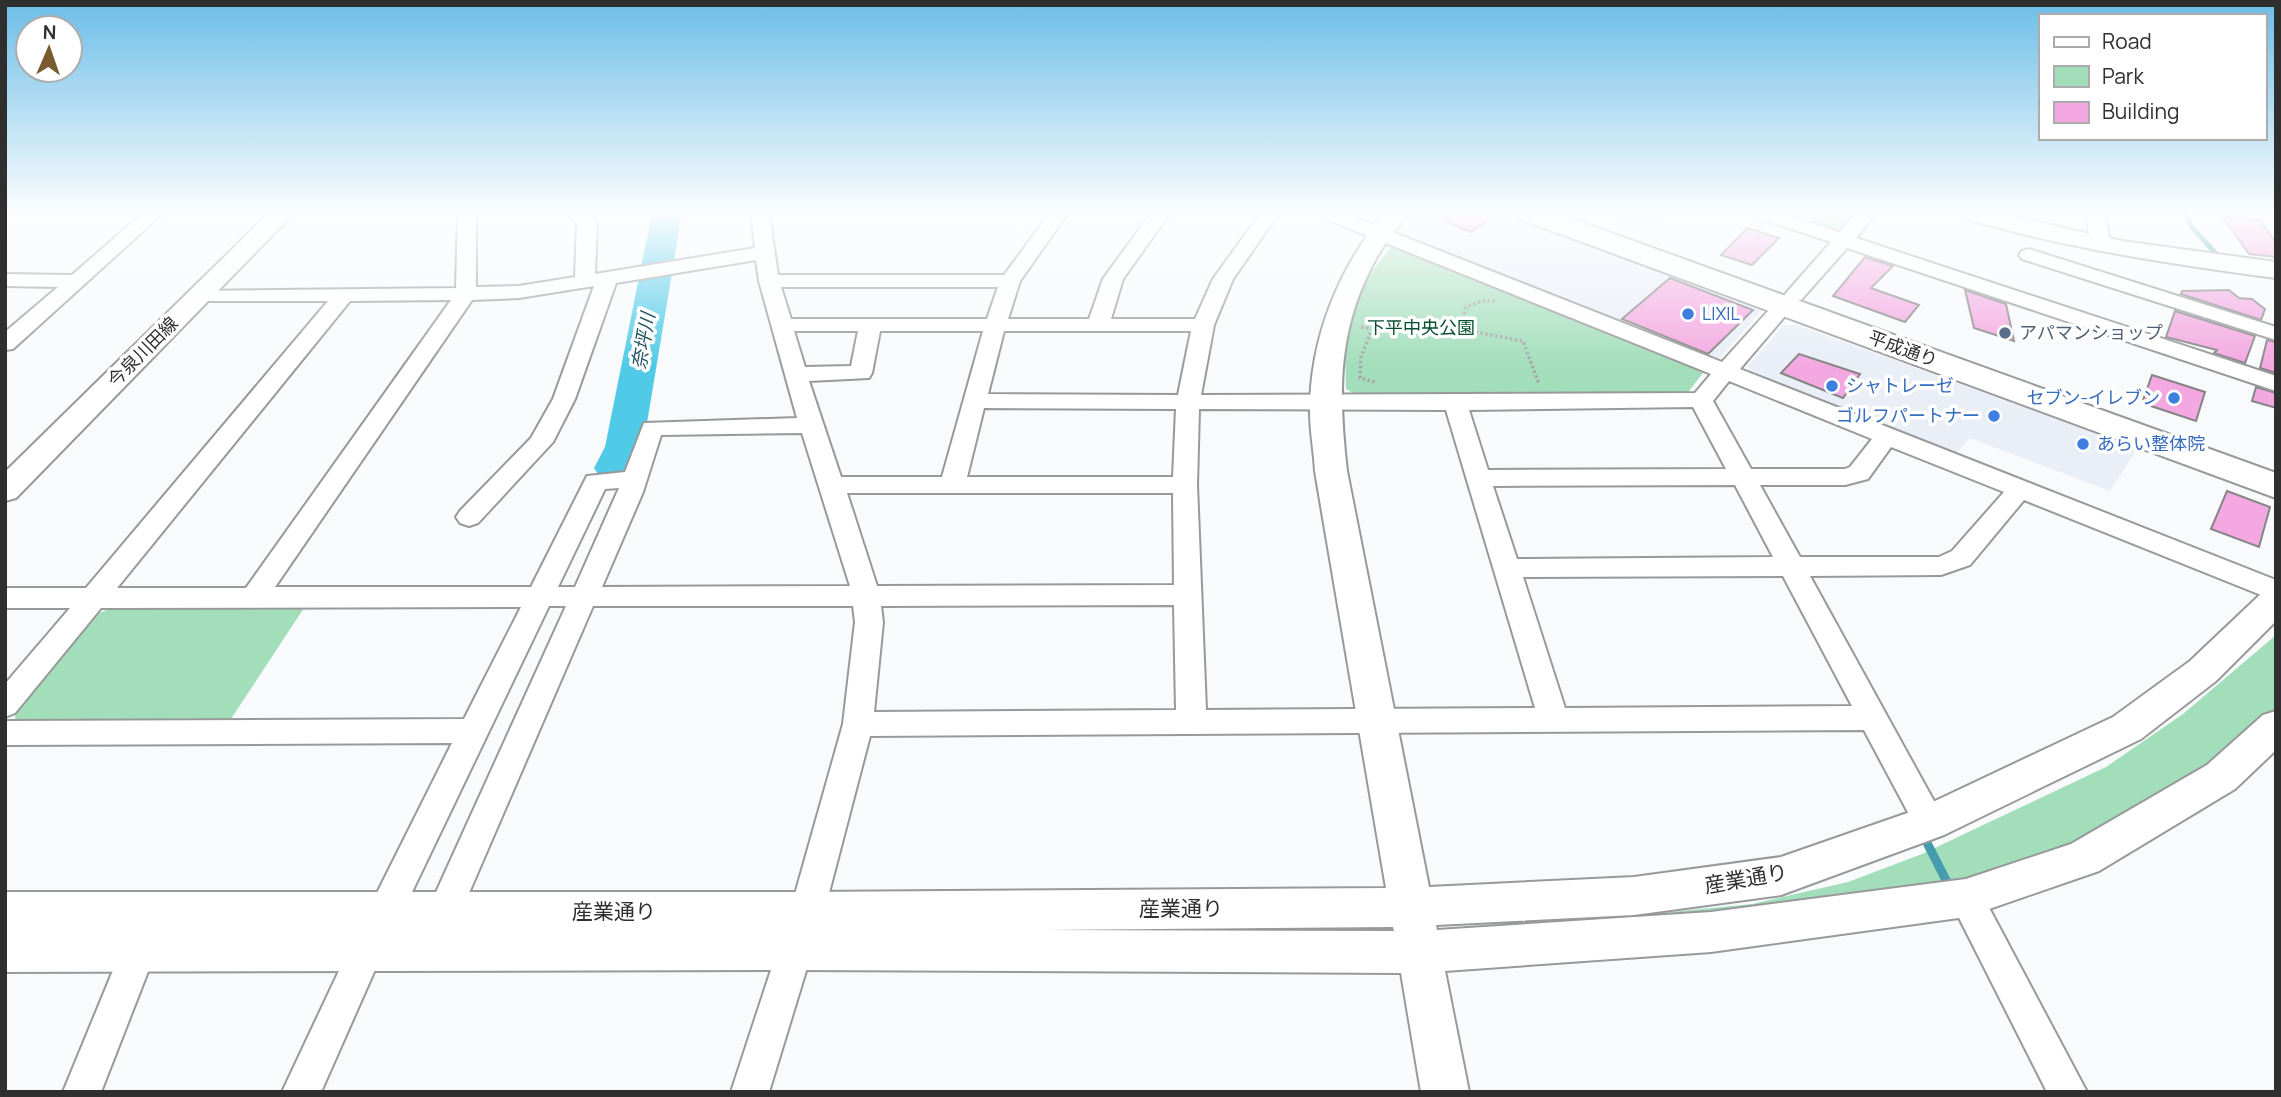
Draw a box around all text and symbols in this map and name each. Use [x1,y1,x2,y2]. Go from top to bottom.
north arrow [14,14,84,84]
legend [2039,14,2267,140]
text: N [42,19,57,45]
text: Road [2102,27,2152,55]
text: Park [2102,62,2144,90]
text: Building [2102,97,2179,125]
place label: LIXIL [1702,301,1740,325]
marker: LIXIL [1680,306,1696,322]
water label: 奈坪川 [625,309,661,371]
street label: 今泉川田線 [102,311,183,392]
park label: 下平中央公園 [1367,315,1475,339]
place label: アパマンショップ [2019,320,2163,344]
street label: 平成通り [1865,324,1941,372]
marker: アパマンショップ [1997,325,2013,341]
place label: シャトレーゼ [1846,373,1954,397]
marker: シャトレーゼ [1824,378,1840,394]
place label: セブン-イレブン [2026,385,2160,409]
marker: セブン-イレブン [2166,390,2182,406]
place label: ゴルフパートナー [1836,403,1980,427]
marker: ゴルフパートナー [1986,408,2002,424]
place label: あらい整体院 [2097,431,2205,455]
marker: あらい整体院 [2075,436,2091,452]
street label: 産業通り [1702,857,1790,899]
street label: 産業通り [1139,894,1223,922]
street label: 産業通り [572,897,656,925]

